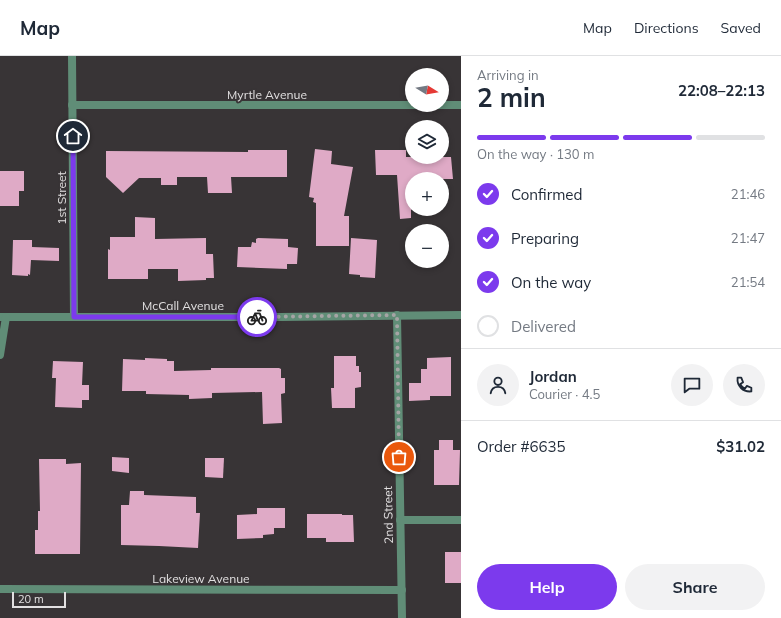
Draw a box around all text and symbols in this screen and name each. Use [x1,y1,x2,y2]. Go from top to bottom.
text: Map [20,16,60,40]
text: Map [583,19,612,37]
text: Directions [634,19,699,37]
text: Saved [721,19,761,37]
text: Arriving in [477,67,539,83]
north arrow [405,68,449,112]
map controls [405,68,449,268]
text: 2 min [477,81,546,114]
text: 22:08–22:13 [678,81,765,100]
street label: Myrtle Avenue [227,87,307,102]
pin [56,119,90,153]
button: layers [405,120,449,164]
icon: home [62,125,84,147]
text: On the way · 130 m [477,146,594,162]
street label: 1st Street [54,171,69,225]
button: + [405,172,449,216]
icon: check [477,183,499,205]
text: Confirmed [511,185,582,204]
text: 21:46 [731,186,765,202]
button: − [405,224,449,268]
icon: check [477,227,499,249]
text: Preparing [511,229,579,248]
text: 21:47 [731,230,765,246]
icon: check [477,271,499,293]
text: On the way [511,273,591,292]
text: 21:54 [731,274,765,290]
courier [237,297,277,337]
street label: McCall Avenue [142,298,224,313]
icon: bike [246,306,268,328]
text: Delivered [511,317,576,336]
button: person [477,364,519,406]
button: chat [671,364,713,406]
button: phone [723,364,765,406]
text: Jordan [529,367,577,386]
text: Courier · 4.5 [529,386,600,402]
text: Order #6635 [477,437,565,456]
text: $31.02 [716,437,765,456]
pin [382,440,416,474]
icon: bag [388,446,410,468]
street label: 2nd Street [380,486,396,544]
button: Help [477,564,617,610]
button: Share [625,564,765,610]
street label: Lakeview Avenue [152,571,250,586]
scale bar [12,590,66,609]
text: 20 m [18,592,44,606]

